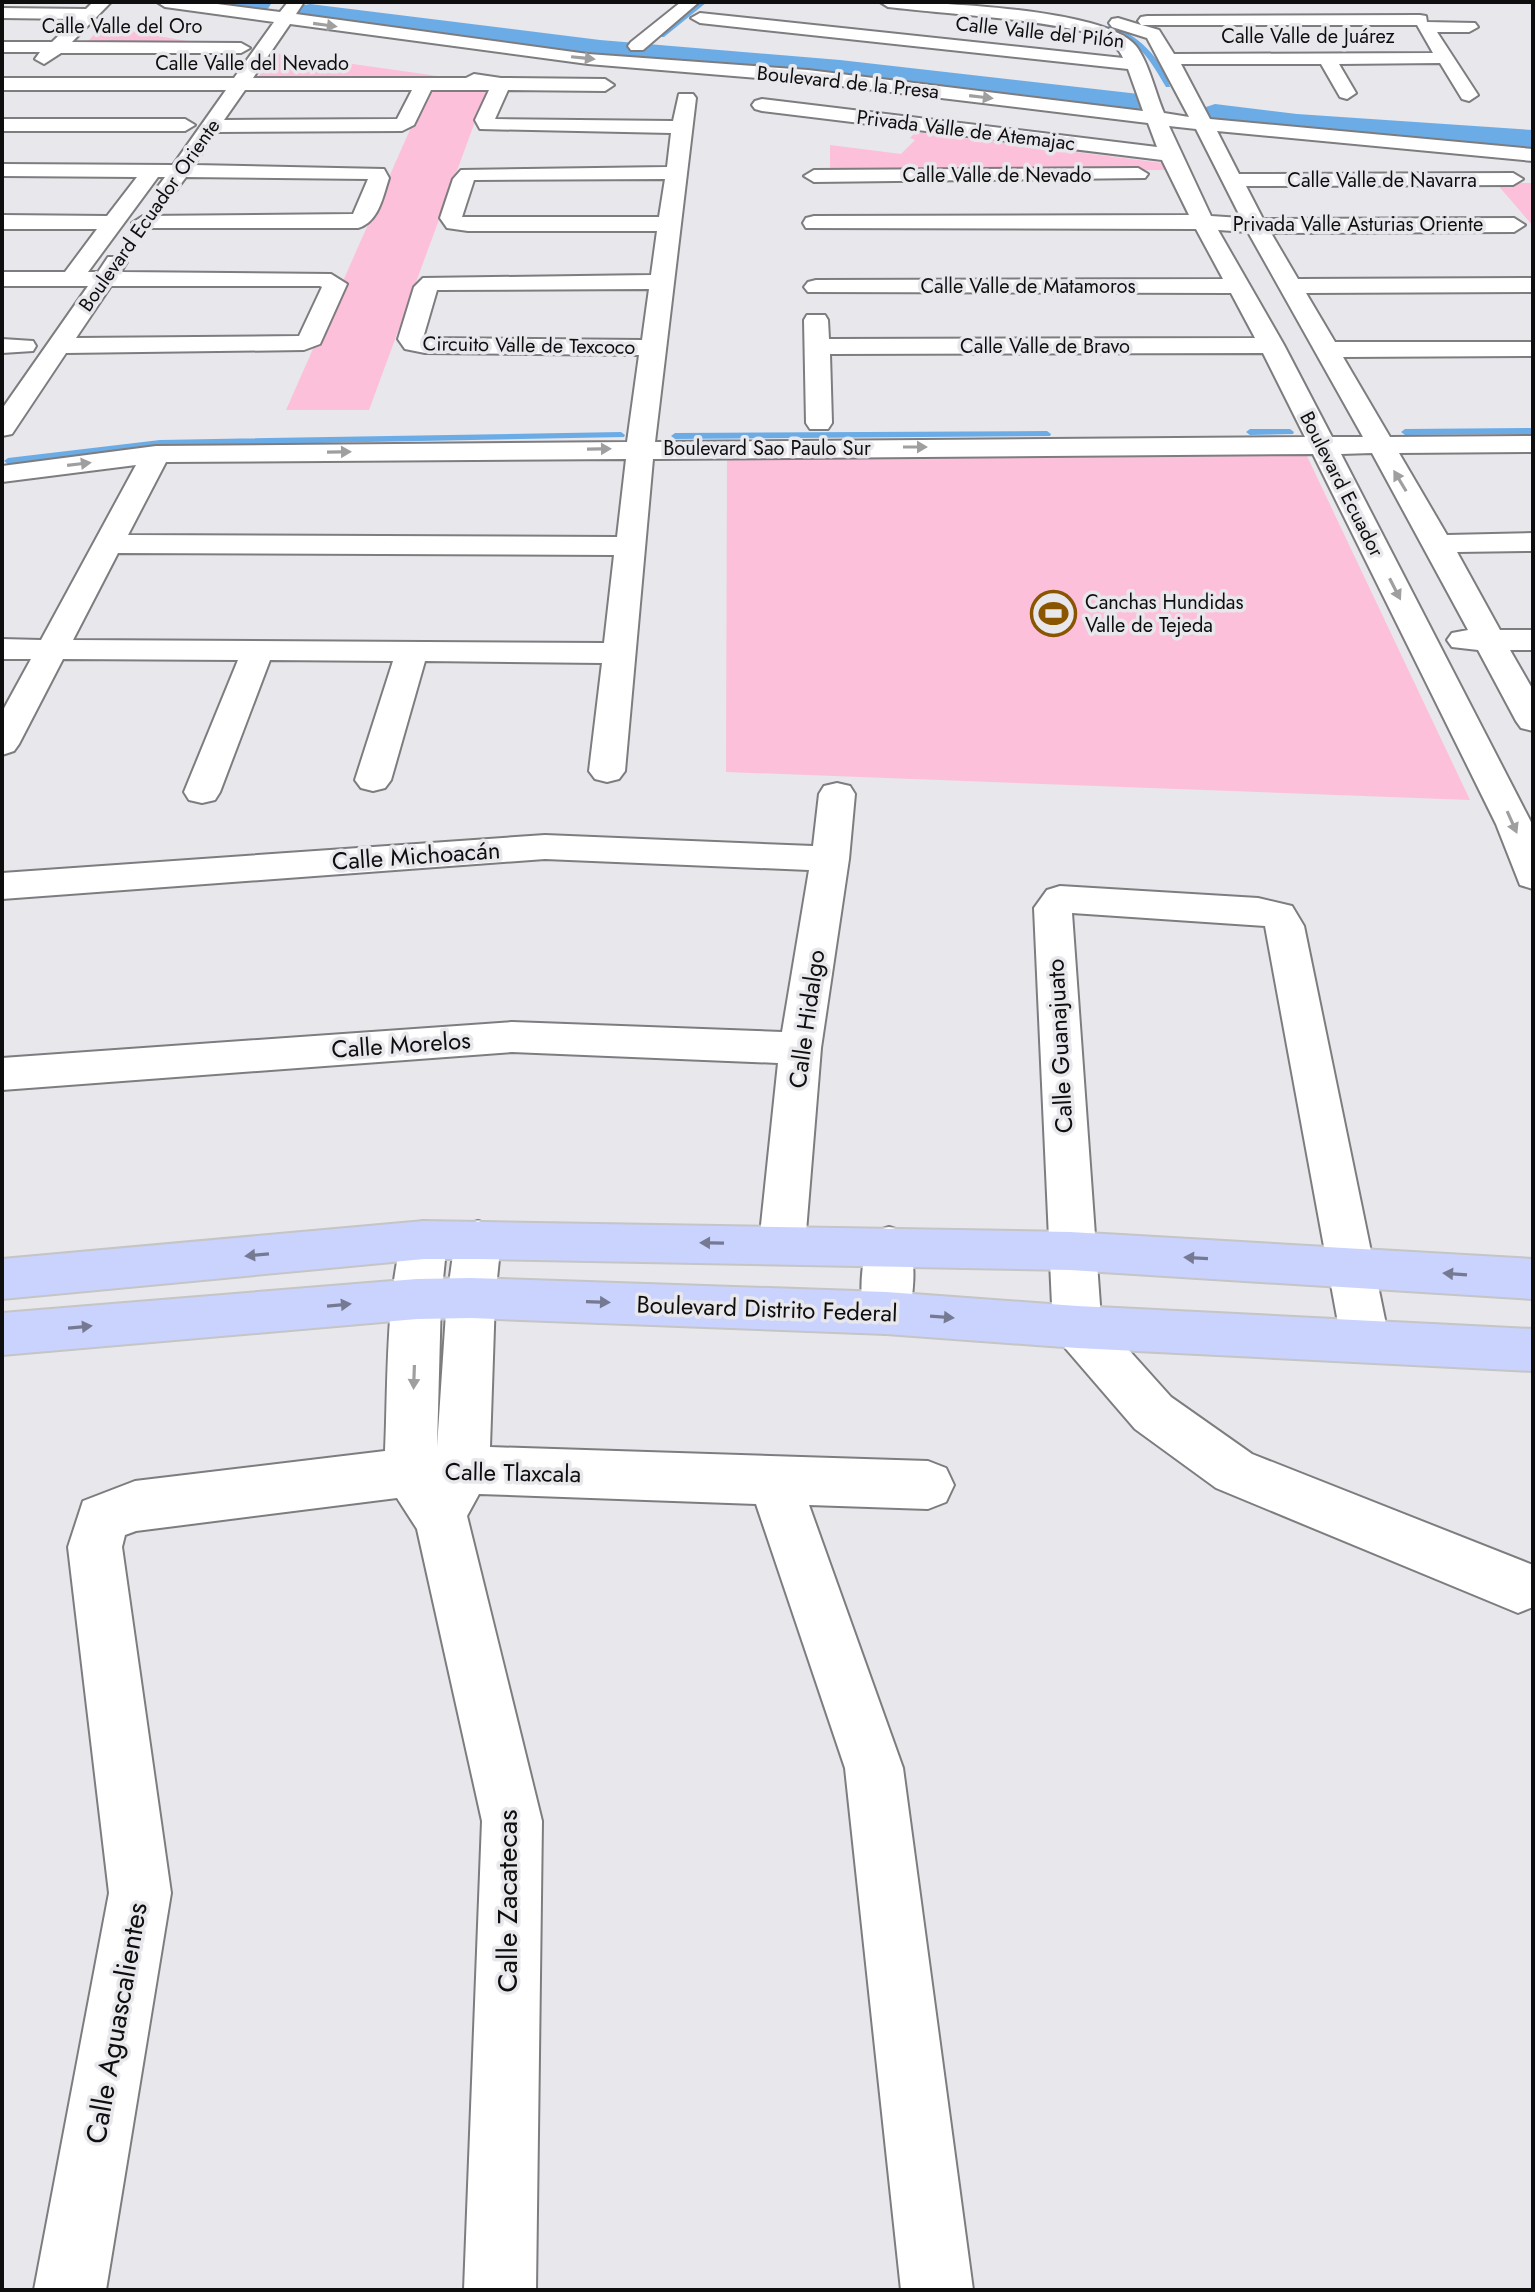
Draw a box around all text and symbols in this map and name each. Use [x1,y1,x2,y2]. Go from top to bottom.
street label: Calle Valle del Pilón [954,9,1126,56]
street label: Calle Valle del Oro [42,12,202,41]
one-way arrow [313,19,338,32]
street label: Calle Valle de Juárez [1221,22,1395,51]
street label: Calle Valle del Nevado [155,49,349,78]
one-way arrow [571,51,596,64]
street label: Boulevard de la Presa [755,59,940,106]
one-way arrow [969,91,994,104]
street label: Privada Valle de Atemajac [855,103,1077,158]
street label: Boulevard Ecuador Oriente [72,113,227,318]
street label: Calle Valle de Nevado [902,161,1092,190]
street label: Calle Valle de Navarra [1287,166,1477,195]
street label: Privada Valle Asturias Oriente [1233,210,1483,239]
street label: Calle Valle de Matamoros [920,272,1136,301]
street label: Circuito Valle de Texcoco [422,329,636,362]
street label: Calle Valle de Bravo [960,332,1130,361]
street label: Boulevard Ecuador [1292,406,1391,562]
street label: Boulevard Sao Paulo Sur [663,434,871,463]
one-way arrow [903,441,928,453]
one-way arrow [587,443,612,455]
one-way arrow [327,446,352,458]
one-way arrow [67,457,92,470]
one-way arrow [1393,470,1407,492]
one-way arrow [1388,578,1402,601]
place label: Canchas Hundidas Valle de Tejeda [1085,588,1244,640]
sports icon: Canchas Hundidas Valle de Tejeda [1030,590,1078,638]
one-way arrow [1505,810,1518,833]
street label: Calle Michoacán [331,832,501,879]
street label: Calle Hidalgo [779,947,834,1090]
street label: Calle Guanajuato [1037,958,1082,1134]
street label: Calle Morelos [330,1022,472,1067]
one-way arrow [699,1237,724,1249]
one-way arrow [244,1249,269,1262]
one-way arrow [1183,1251,1208,1264]
one-way arrow [1442,1267,1467,1280]
street label: Boulevard Distrito Federal [636,1286,898,1331]
one-way arrow [586,1296,611,1309]
one-way arrow [327,1299,352,1312]
one-way arrow [930,1311,955,1324]
one-way arrow [68,1320,93,1333]
one-way arrow [407,1365,420,1390]
street label: Calle Tlaxcala [444,1454,582,1491]
street label: Calle Zacatecas [487,1809,528,1993]
street label: Calle Aguascalientes [75,1899,158,2147]

